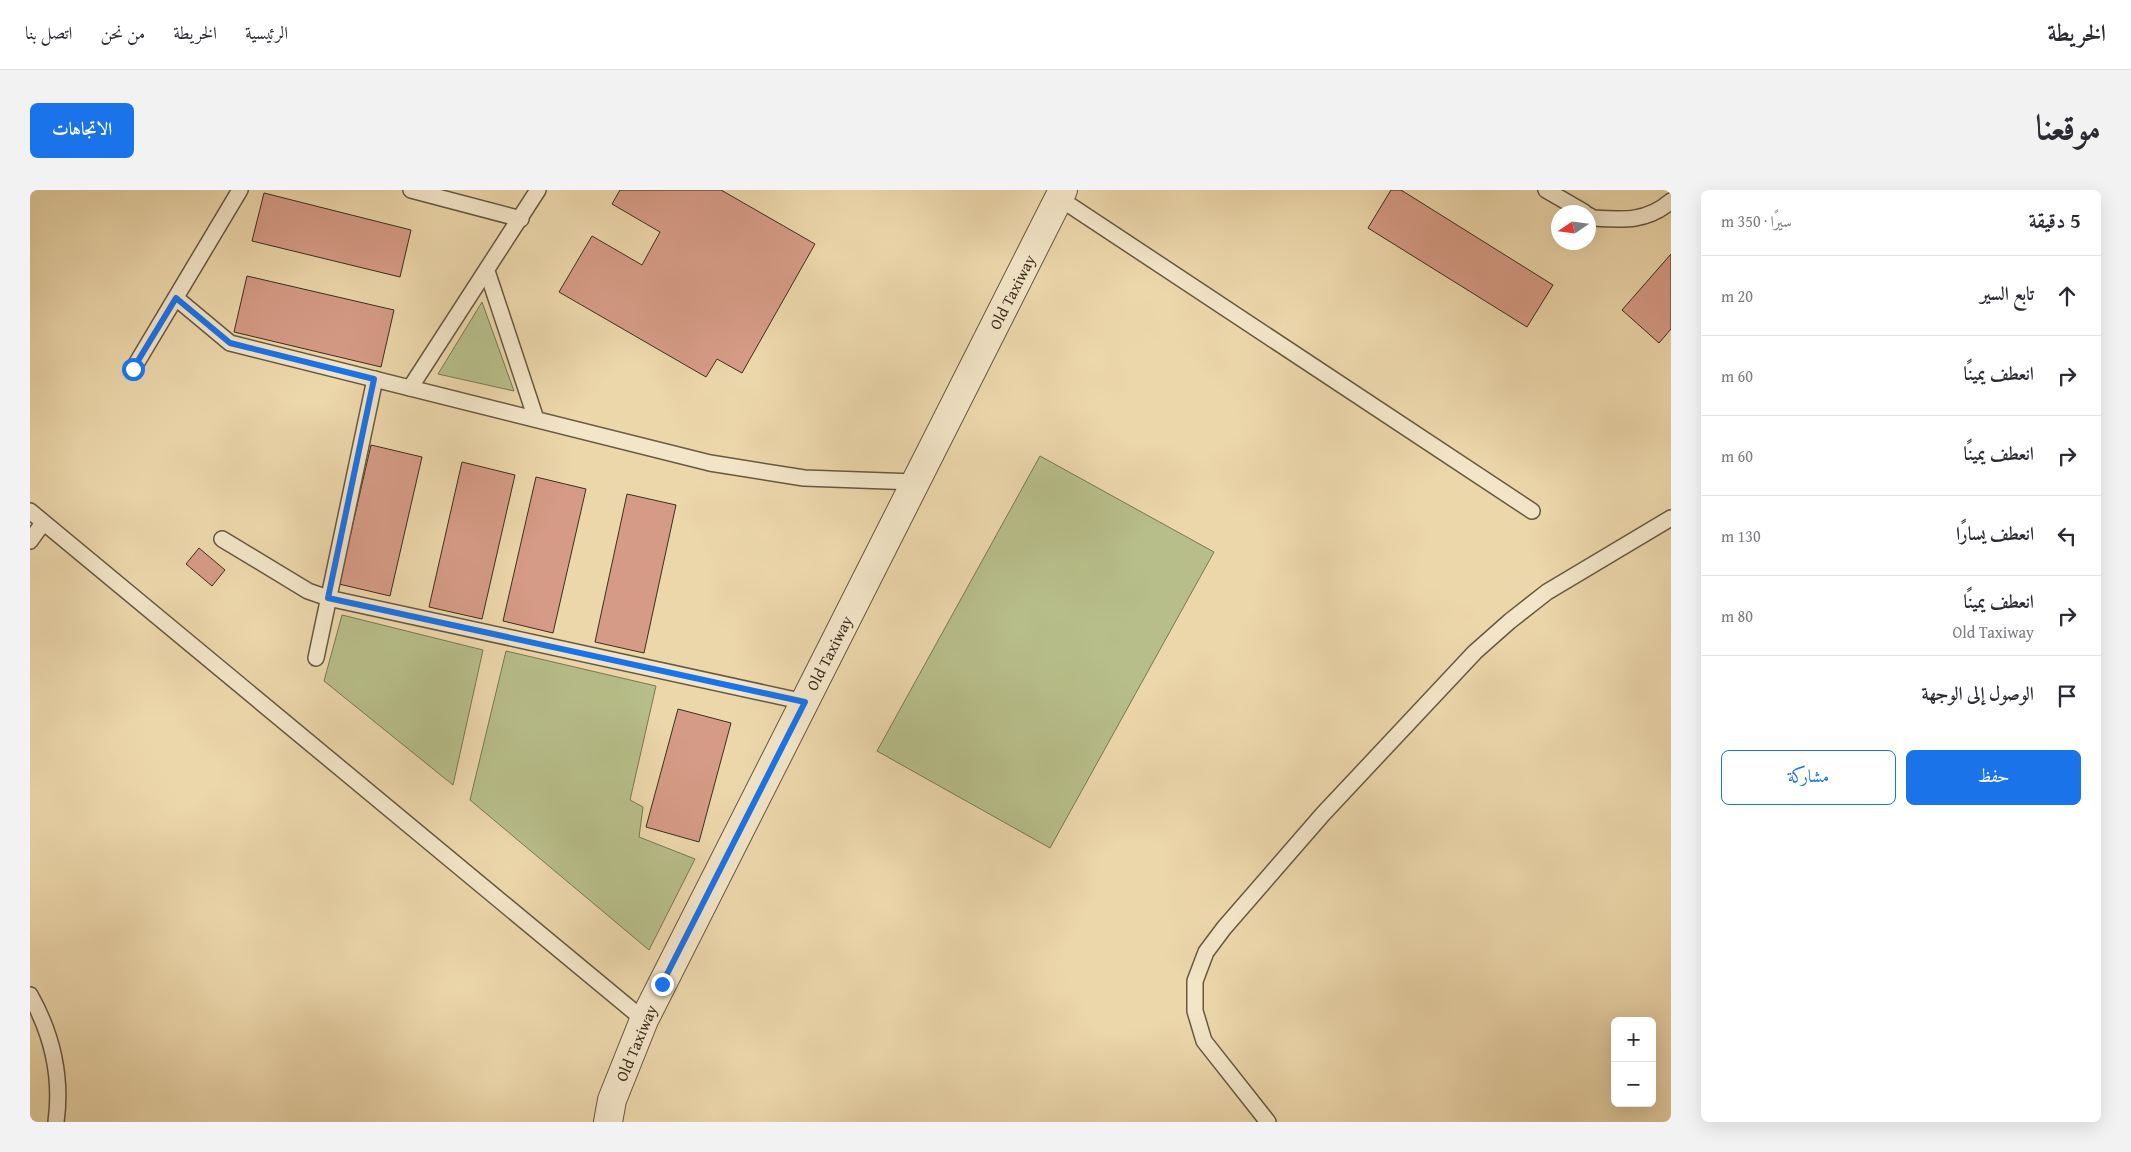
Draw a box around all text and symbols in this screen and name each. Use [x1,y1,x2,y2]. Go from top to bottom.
text: الخريطة [2048,15,2106,50]
text: اتصل بنا [25,19,72,46]
text: من نحن [100,19,145,46]
text: الخريطة [173,19,217,46]
text: الرئيسية [245,19,288,46]
text: موقعنا [2036,101,2101,152]
button: الاتجاهات [30,103,134,158]
north arrow [1551,205,1596,250]
text: 5 دقيقة [2029,205,2081,236]
text: سيرًا · 350 m [1721,209,1792,233]
street label: Old Taxiway [983,250,1041,334]
text: تابع السير [1980,279,2034,307]
icon: ahead [2053,282,2081,310]
text: 20 m [1721,284,1753,308]
route start [122,358,145,381]
text: انعطف يمينًا [1964,359,2034,387]
icon: right [2053,362,2081,390]
text: 60 m [1721,364,1753,388]
text: انعطف يمينًا [1964,439,2034,467]
icon: right [2053,442,2081,470]
text: 60 m [1721,444,1753,468]
text: انعطف يسارًا [1956,519,2034,547]
icon: left [2053,522,2081,550]
text: 130 m [1721,524,1761,548]
text: انعطف يمينًا [1964,587,2034,615]
icon: right [2053,602,2081,630]
text: 80 m [1721,604,1753,628]
street label: Old Taxiway [800,611,858,695]
text: Old Taxiway [1953,620,2034,644]
text: الوصول إلى الوجهة [1922,679,2034,707]
icon: arrive [2053,682,2081,710]
button: مشاركة [1721,750,1896,805]
button: حفظ [1906,750,2081,805]
route end [651,973,674,996]
street label: Old Taxiway [609,1001,663,1085]
map controls [1611,1017,1656,1107]
button: + [1611,1017,1656,1062]
button: − [1611,1062,1656,1107]

